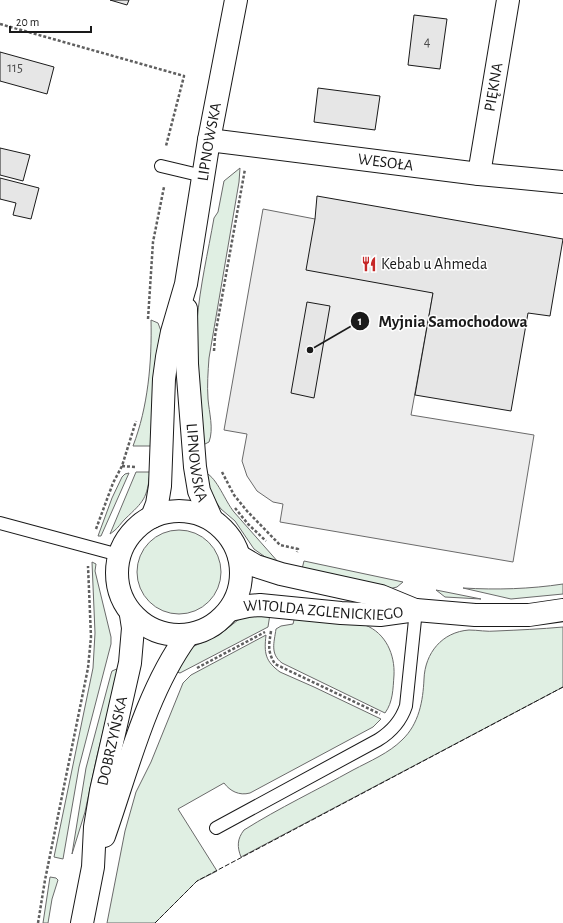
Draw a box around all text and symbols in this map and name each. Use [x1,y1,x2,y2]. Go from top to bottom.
scale bar [10,8,91,34]
text: 20 m [16,16,39,28]
house number: 4 [424,35,431,49]
house number: 115 [7,61,23,75]
street label: PIĘKNA [482,62,505,113]
street label: LIPNOWSKA [195,101,224,182]
street label: WESOŁA [357,151,414,174]
restaurant icon: Kebab u Ahmeda [360,255,378,273]
place label: Kebab u Ahmeda [381,256,487,272]
callout: Myjnia Samochodowa [350,307,535,336]
text: Myjnia Samochodowa [378,313,528,331]
text: 1 [358,315,362,327]
street label: LIPNOWSKA [184,422,211,504]
street label: WITOLDA ZGLENICKIEGO [243,597,404,623]
street label: DOBRZYŃSKA [94,695,130,787]

